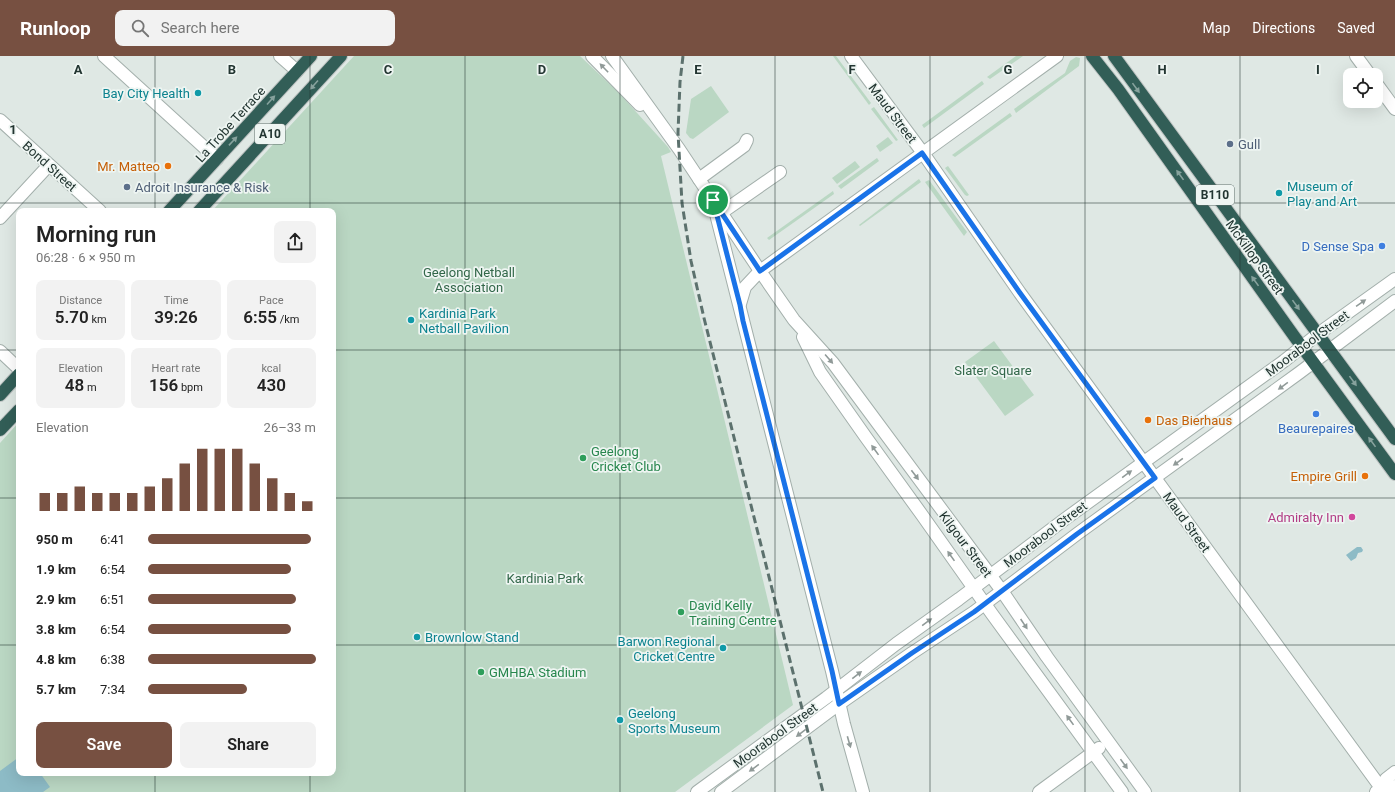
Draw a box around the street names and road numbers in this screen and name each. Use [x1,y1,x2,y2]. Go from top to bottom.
street label: Maud Street [865,81,920,146]
street label: La Trobe Terrace [193,83,268,165]
road number: A10 [255,124,285,144]
street label: Bond Street [20,138,80,195]
road number: B110 [1196,185,1234,205]
street label: McKillop Street [1223,217,1287,297]
street label: Moorabool Street [1263,307,1352,380]
street label: Maud Street [1160,489,1213,555]
street label: Moorabool Street [1001,498,1090,571]
street label: Kilgour Street [936,509,995,580]
street label: Moorabool Street [730,700,820,771]

